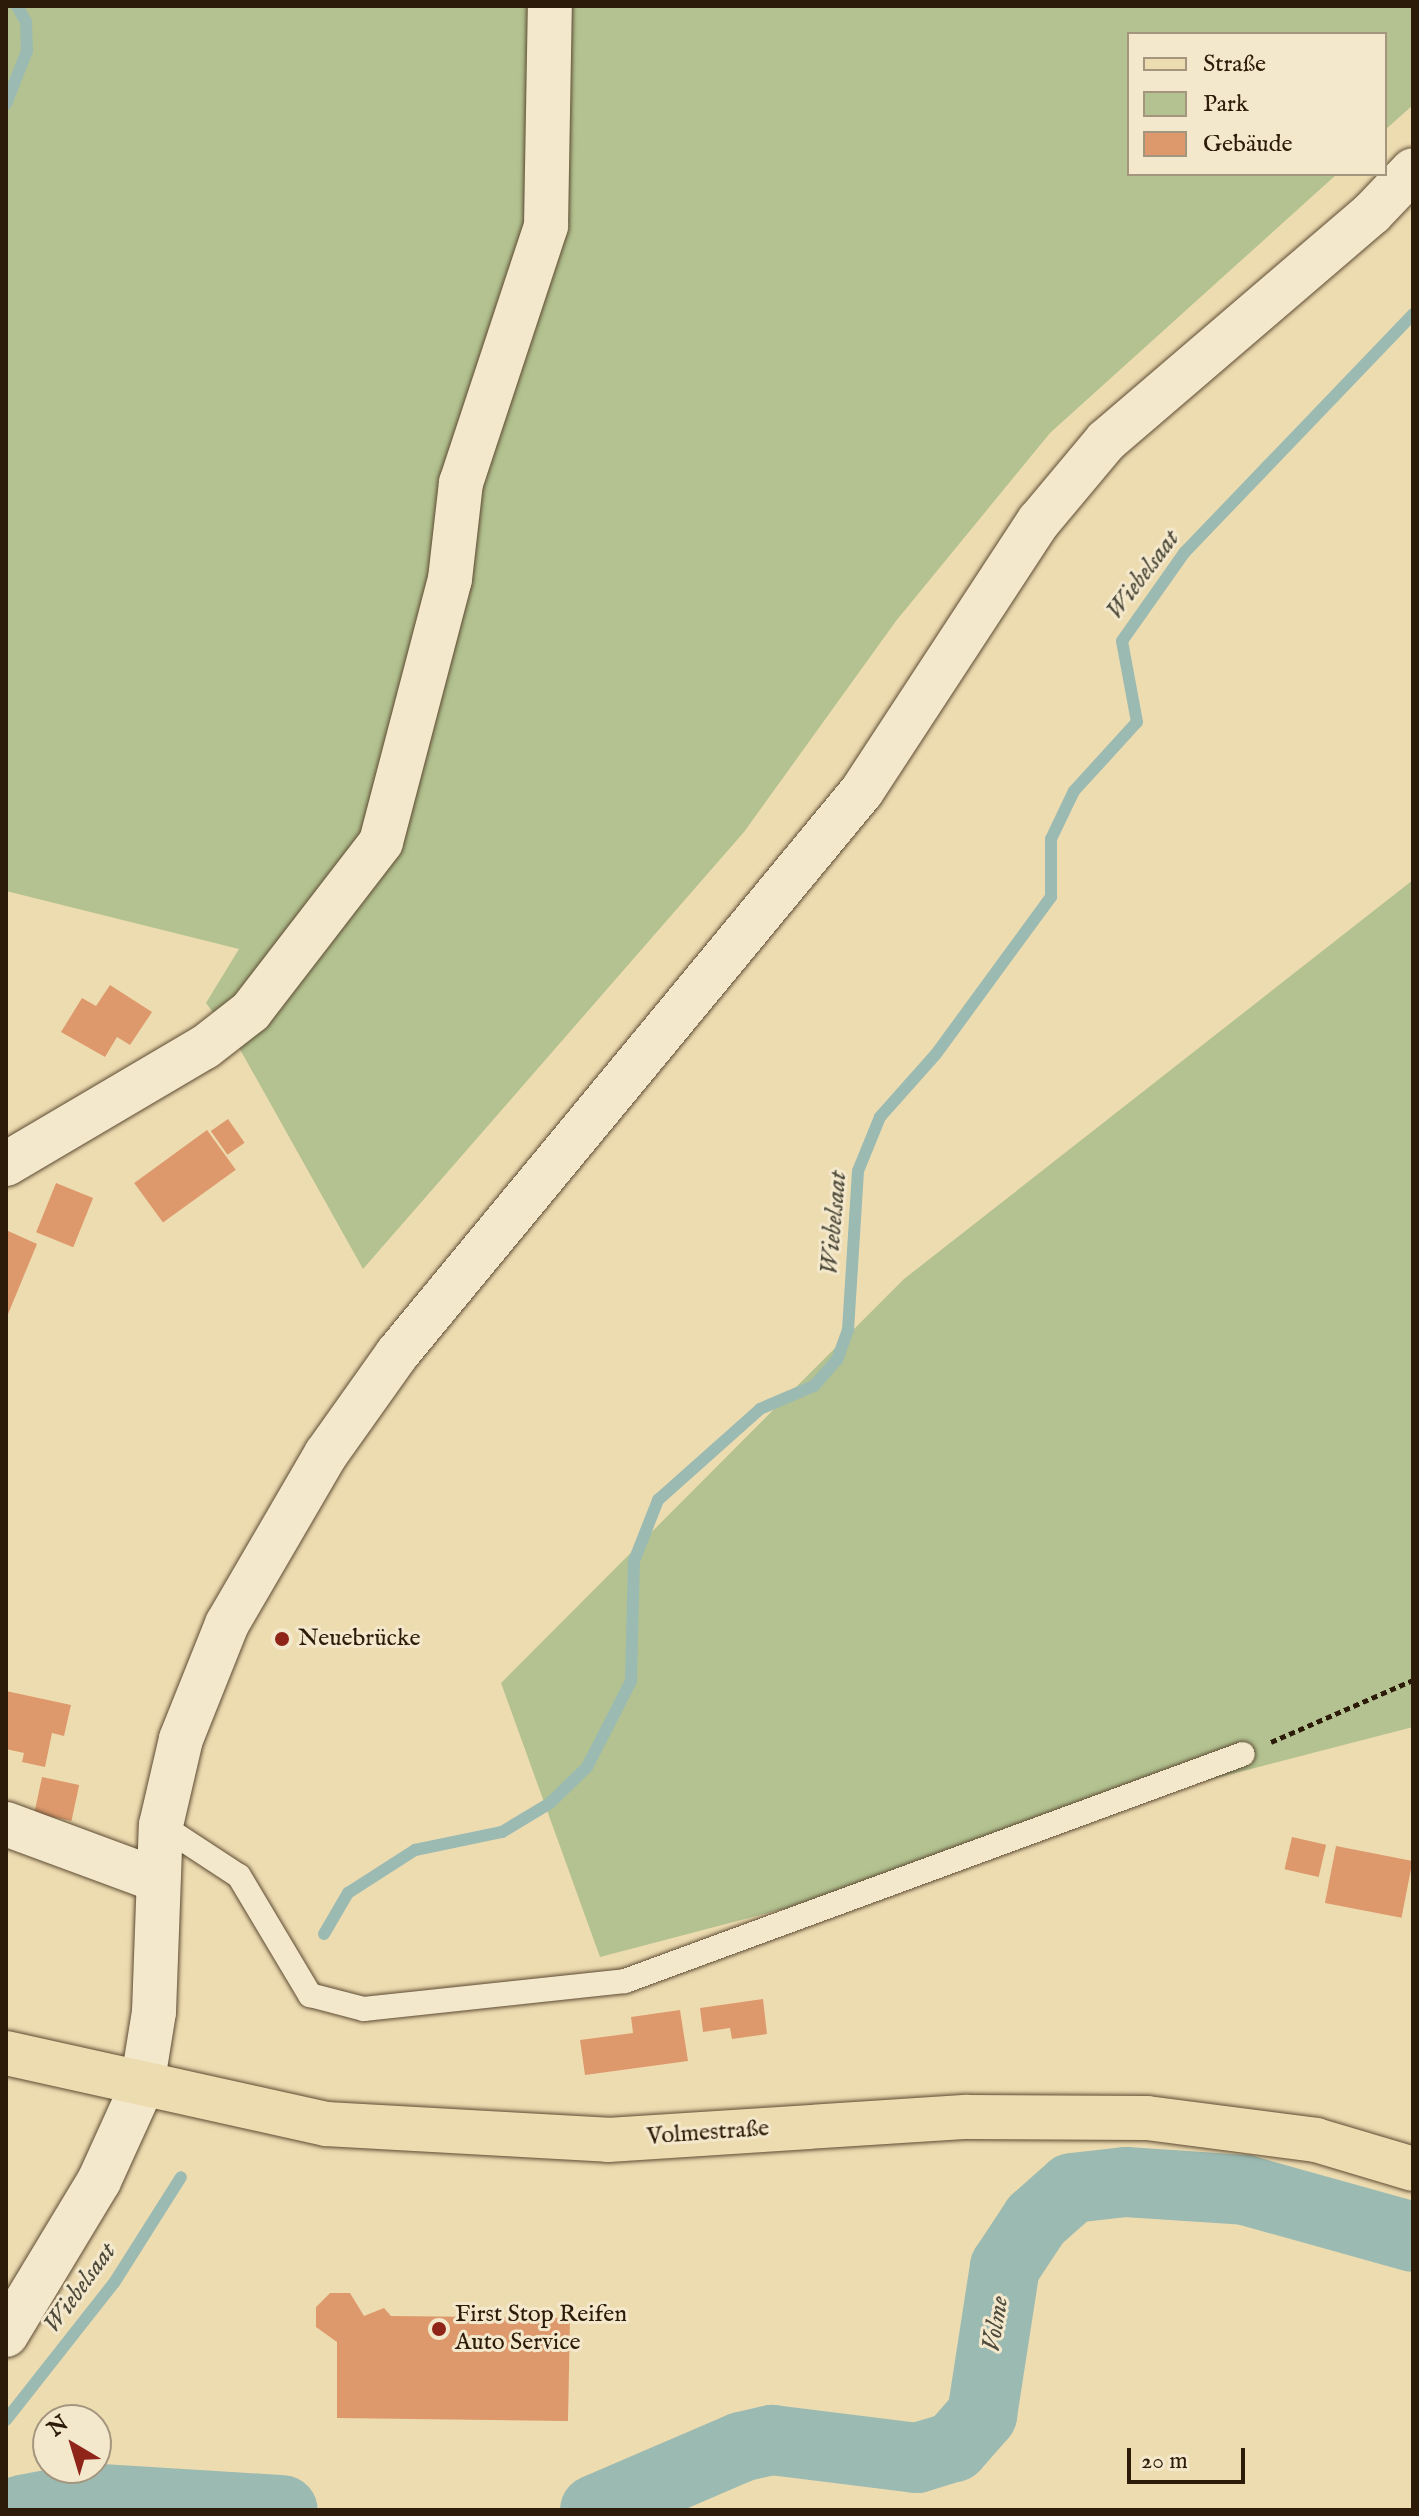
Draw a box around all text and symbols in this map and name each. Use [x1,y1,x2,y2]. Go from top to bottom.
legend [1127,32,1387,176]
text: Straße [1203,49,1266,80]
text: Park [1203,89,1249,120]
text: Gebäude [1203,129,1293,160]
water label: Wiebelsaat [1099,524,1187,626]
water label: Wiebelsaat [814,1170,854,1276]
place label: Neuebrücke [298,1625,421,1653]
marker: Neuebrücke [273,1630,291,1648]
street label: Volmestraße [646,2114,770,2152]
water label: Wiebelsaat [37,2237,123,2339]
water label: Volme [976,2294,1016,2354]
place label: First Stop Reifen Auto Service [455,2301,627,2357]
marker: First Stop Reifen Auto Service [430,2320,448,2338]
north arrow [32,2404,112,2484]
text: N [42,2410,75,2444]
scale bar [1131,2432,1249,2482]
text: 20 m [1141,2446,1188,2477]

